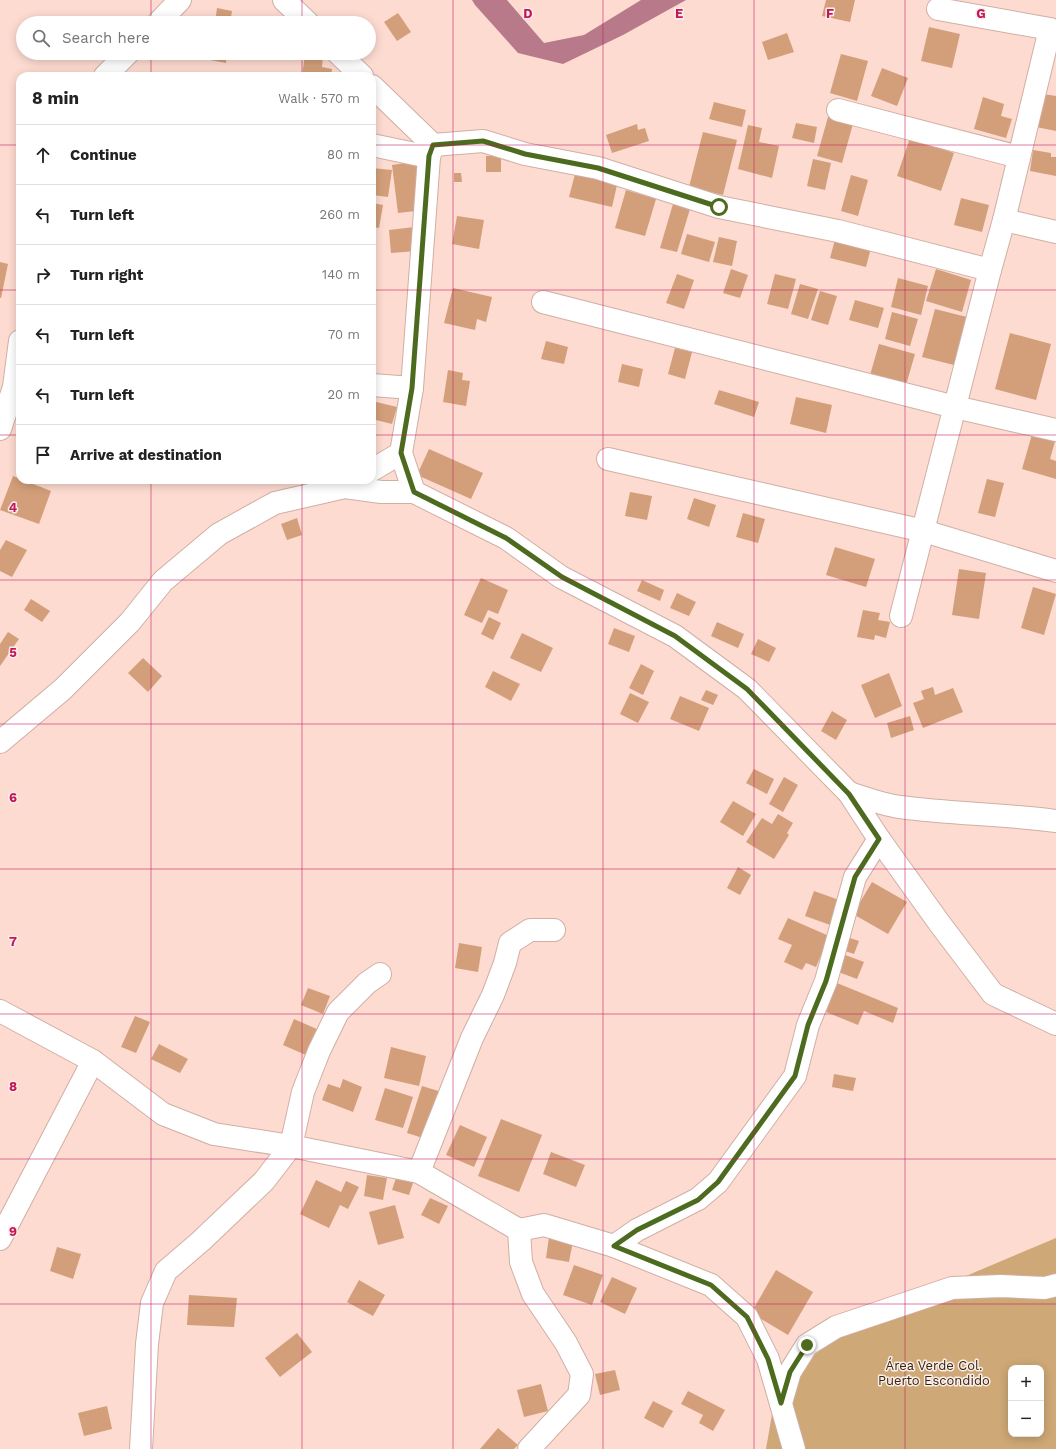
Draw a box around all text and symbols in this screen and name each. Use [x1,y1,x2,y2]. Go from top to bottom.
text: D [523,6,533,21]
text: E [675,6,683,21]
text: F [826,6,834,21]
text: G [976,6,986,21]
search box [16,16,376,60]
icon: search [30,27,52,49]
text: Search here [62,29,150,47]
text: 8 min [32,88,79,108]
text: Walk · 570 m [278,91,360,106]
icon: ahead [32,144,54,166]
text: Continue [70,146,137,164]
text: 80 m [327,147,360,162]
route start [710,198,728,216]
icon: left [32,204,54,226]
text: Turn left [70,206,134,224]
text: 260 m [320,207,360,222]
icon: right [32,264,54,286]
text: Turn right [70,266,143,284]
text: 140 m [322,267,360,282]
icon: left [32,324,54,346]
text: Turn left [70,326,134,344]
text: 70 m [328,327,360,342]
icon: left [32,384,54,406]
text: Turn left [70,386,134,404]
text: 20 m [328,387,360,402]
icon: arrive [32,444,54,466]
text: Arrive at destination [70,446,222,464]
text: 4 [9,500,18,515]
text: 5 [9,645,17,660]
text: 6 [9,790,17,805]
text: 7 [9,934,17,949]
text: 8 [9,1079,17,1094]
text: 9 [9,1224,17,1239]
route end [798,1336,816,1354]
park label: Área Verde Col. Puerto Escondido [878,1357,990,1388]
map controls [1008,1365,1044,1437]
button: + [1008,1365,1044,1401]
button: − [1008,1401,1044,1437]

